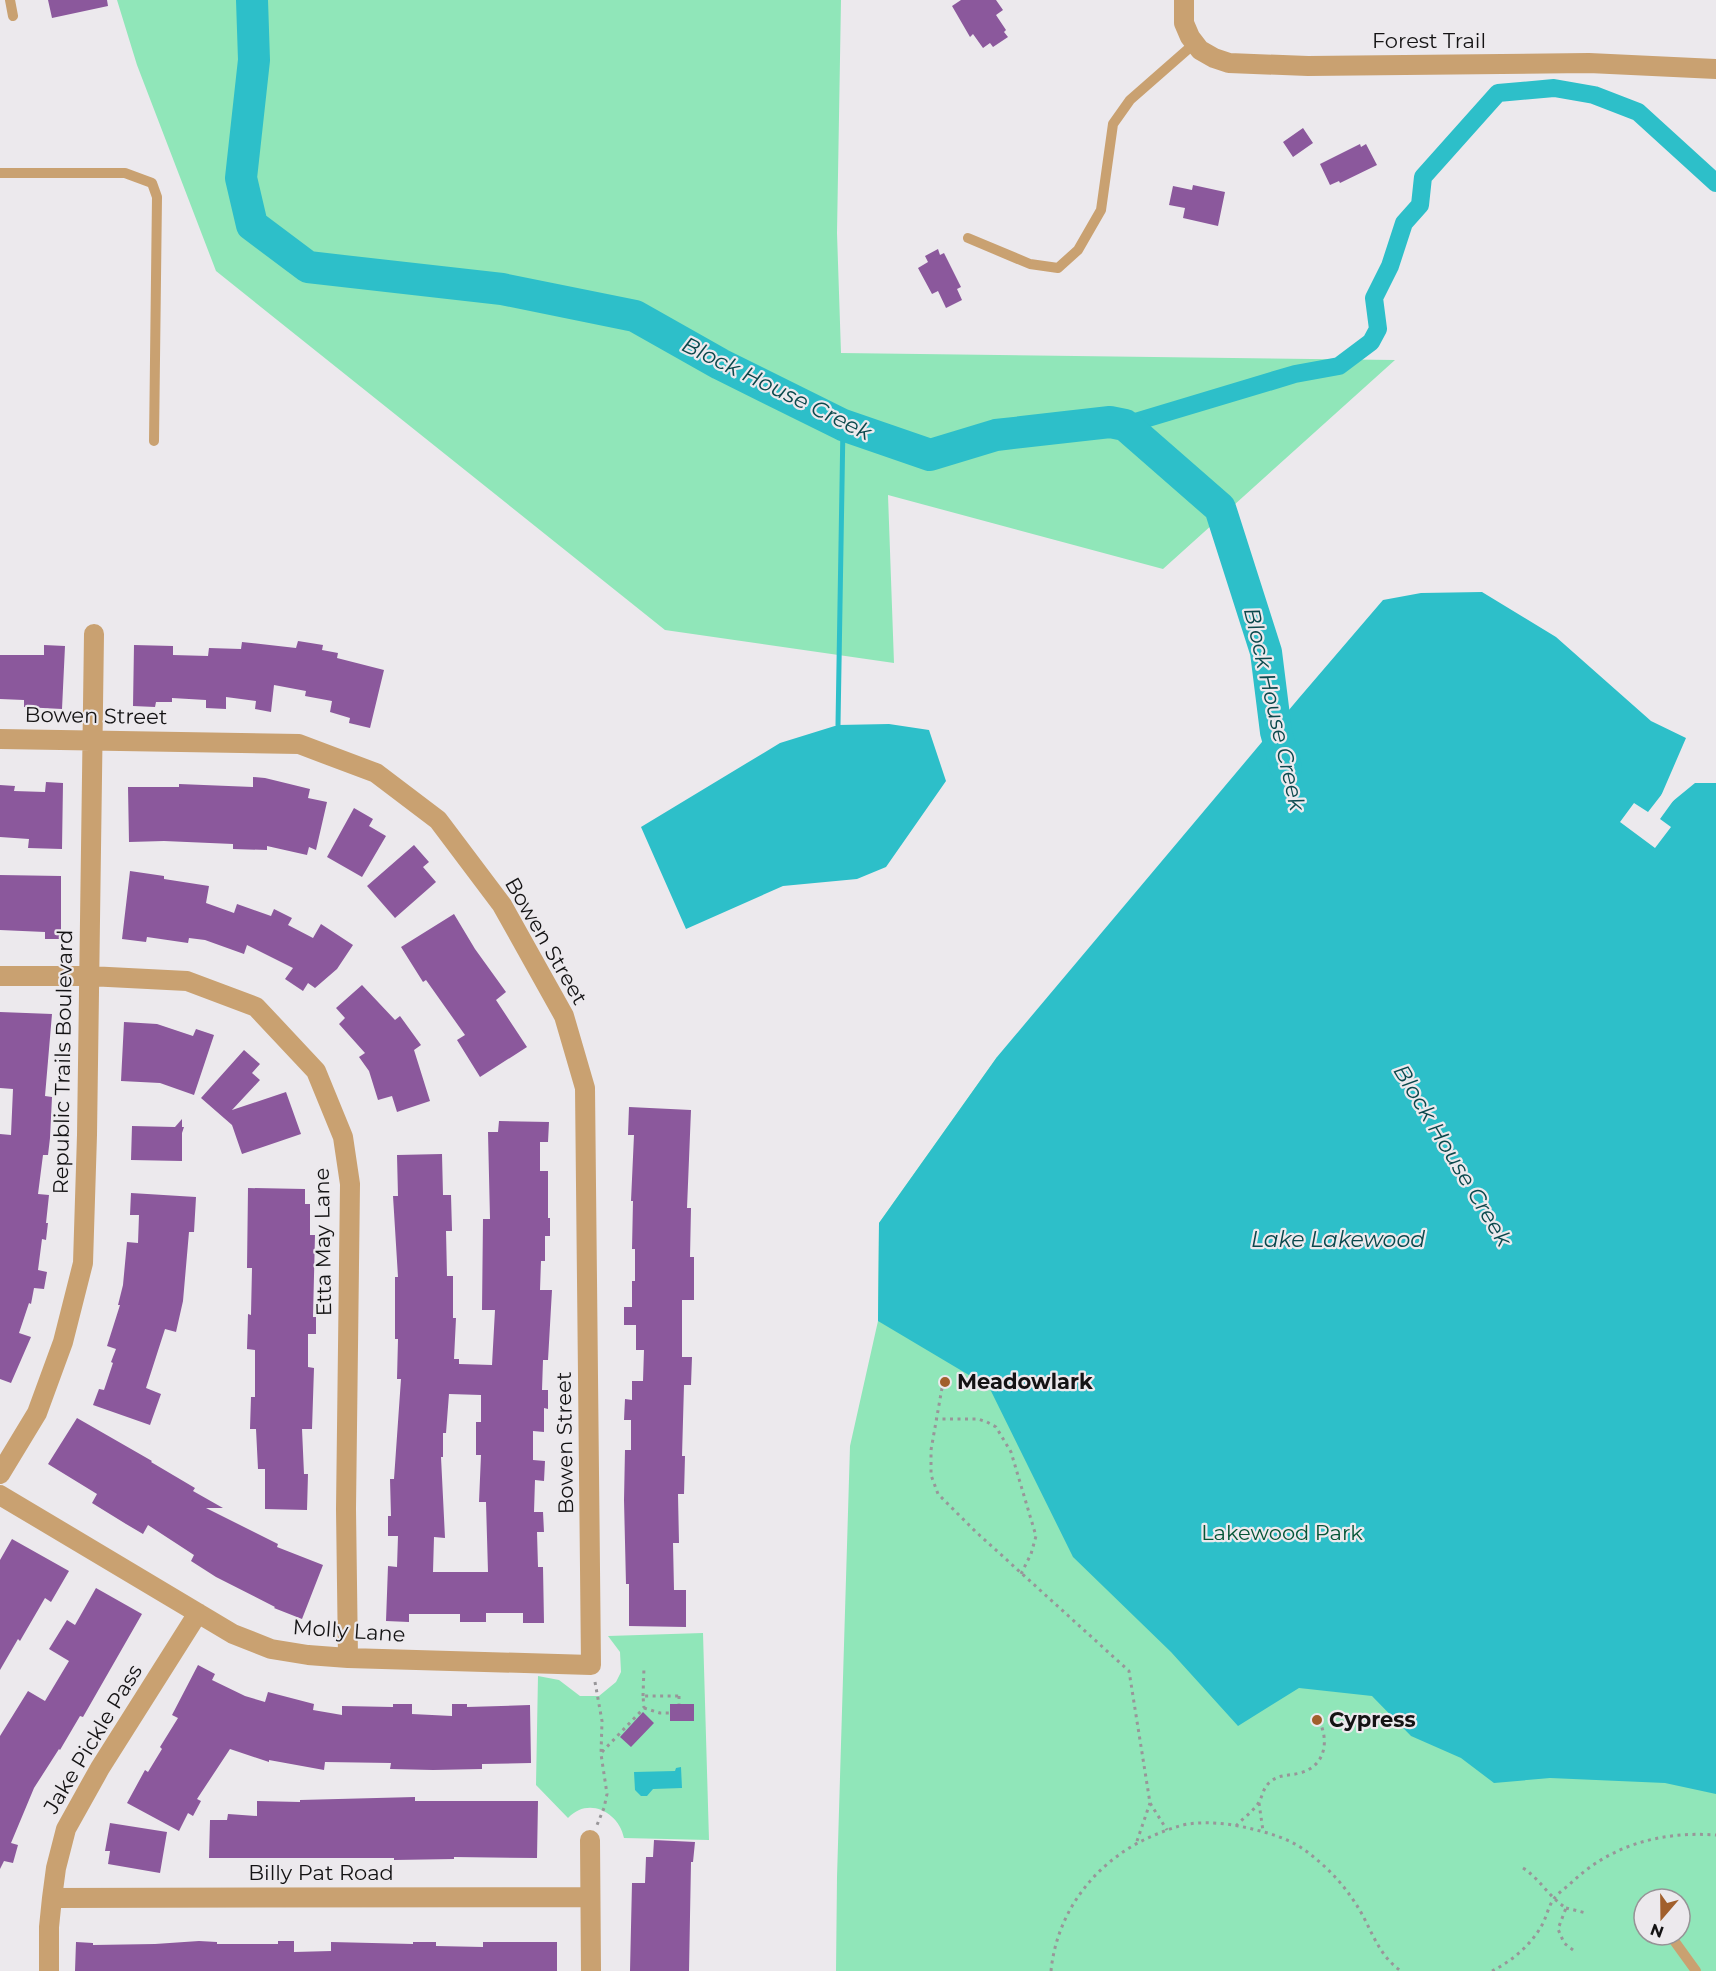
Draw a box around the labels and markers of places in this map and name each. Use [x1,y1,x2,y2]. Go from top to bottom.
place label: Meadowlark [957,1369,1093,1394]
marker: Meadowlark [938,1375,952,1389]
place label: Cypress [1329,1707,1416,1732]
marker: Cypress [1310,1713,1324,1727]

